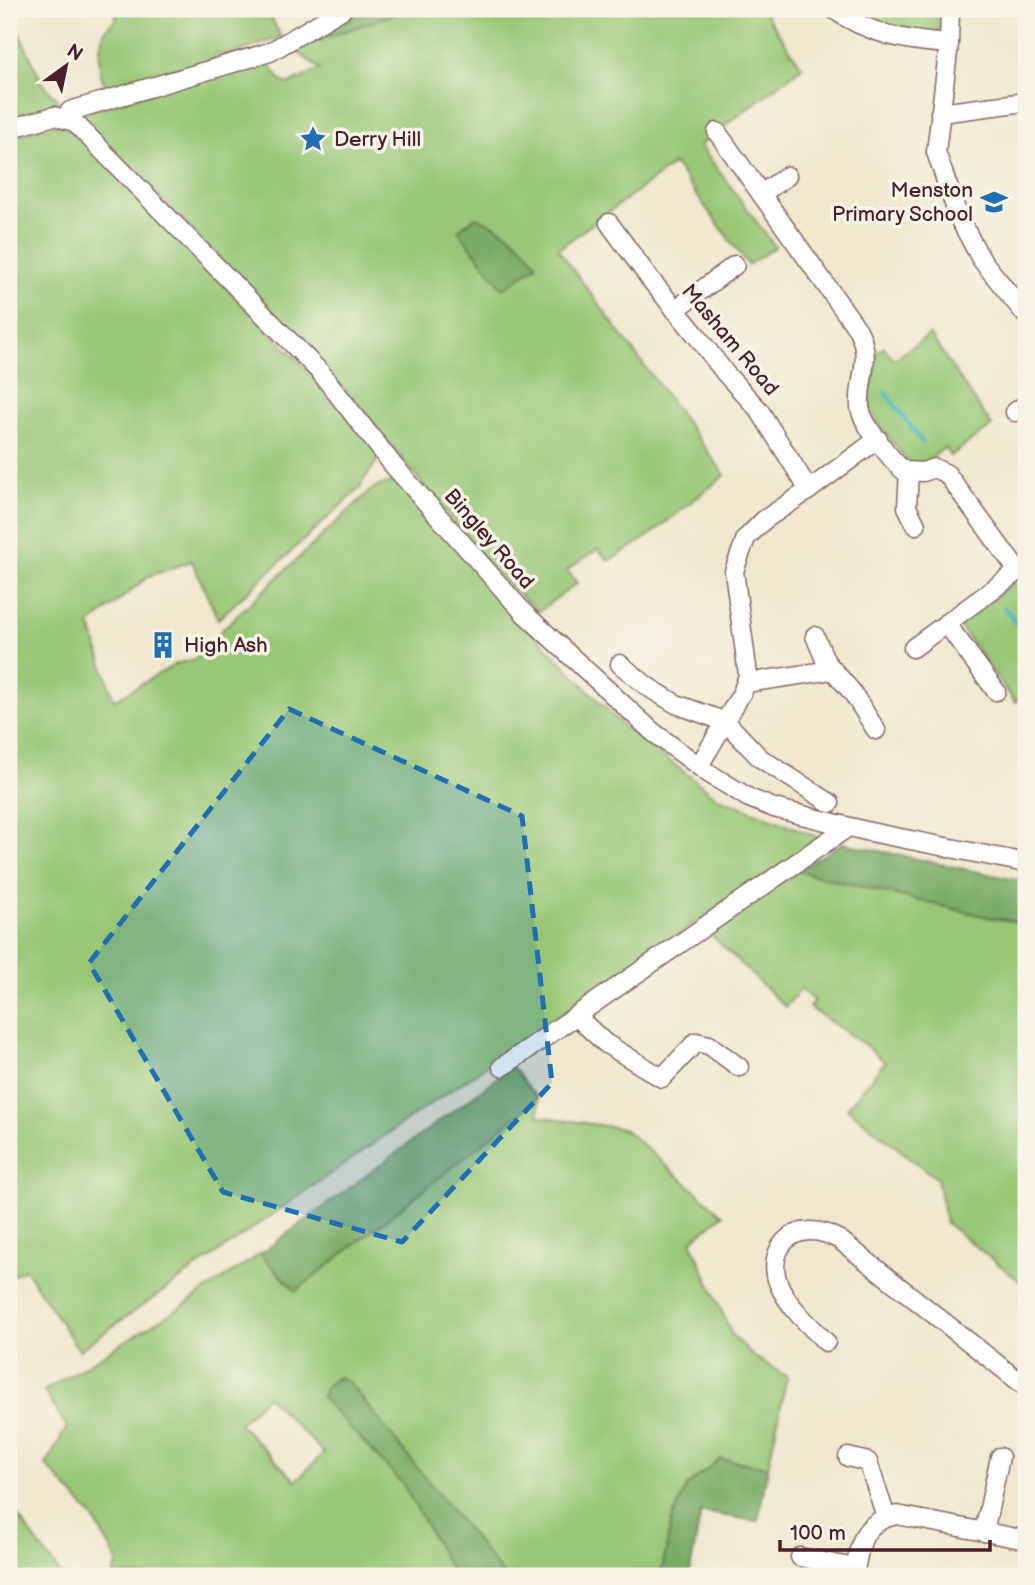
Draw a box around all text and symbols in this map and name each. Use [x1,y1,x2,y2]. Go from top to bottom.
north arrow [32,32,102,102]
text: N [62,39,87,67]
place icon: Derry Hill [298,124,328,154]
place label: Derry Hill [334,127,421,152]
place label: Menston Primary School [832,178,973,227]
school or university icon: Menston Primary School [979,187,1009,217]
street label: Masham Road [676,279,784,401]
street label: Bingley Road [439,484,539,594]
building icon: High Ash [148,630,178,660]
place label: High Ash [184,633,268,658]
scale bar [780,1508,990,1552]
text: 100 m [790,1521,846,1546]

